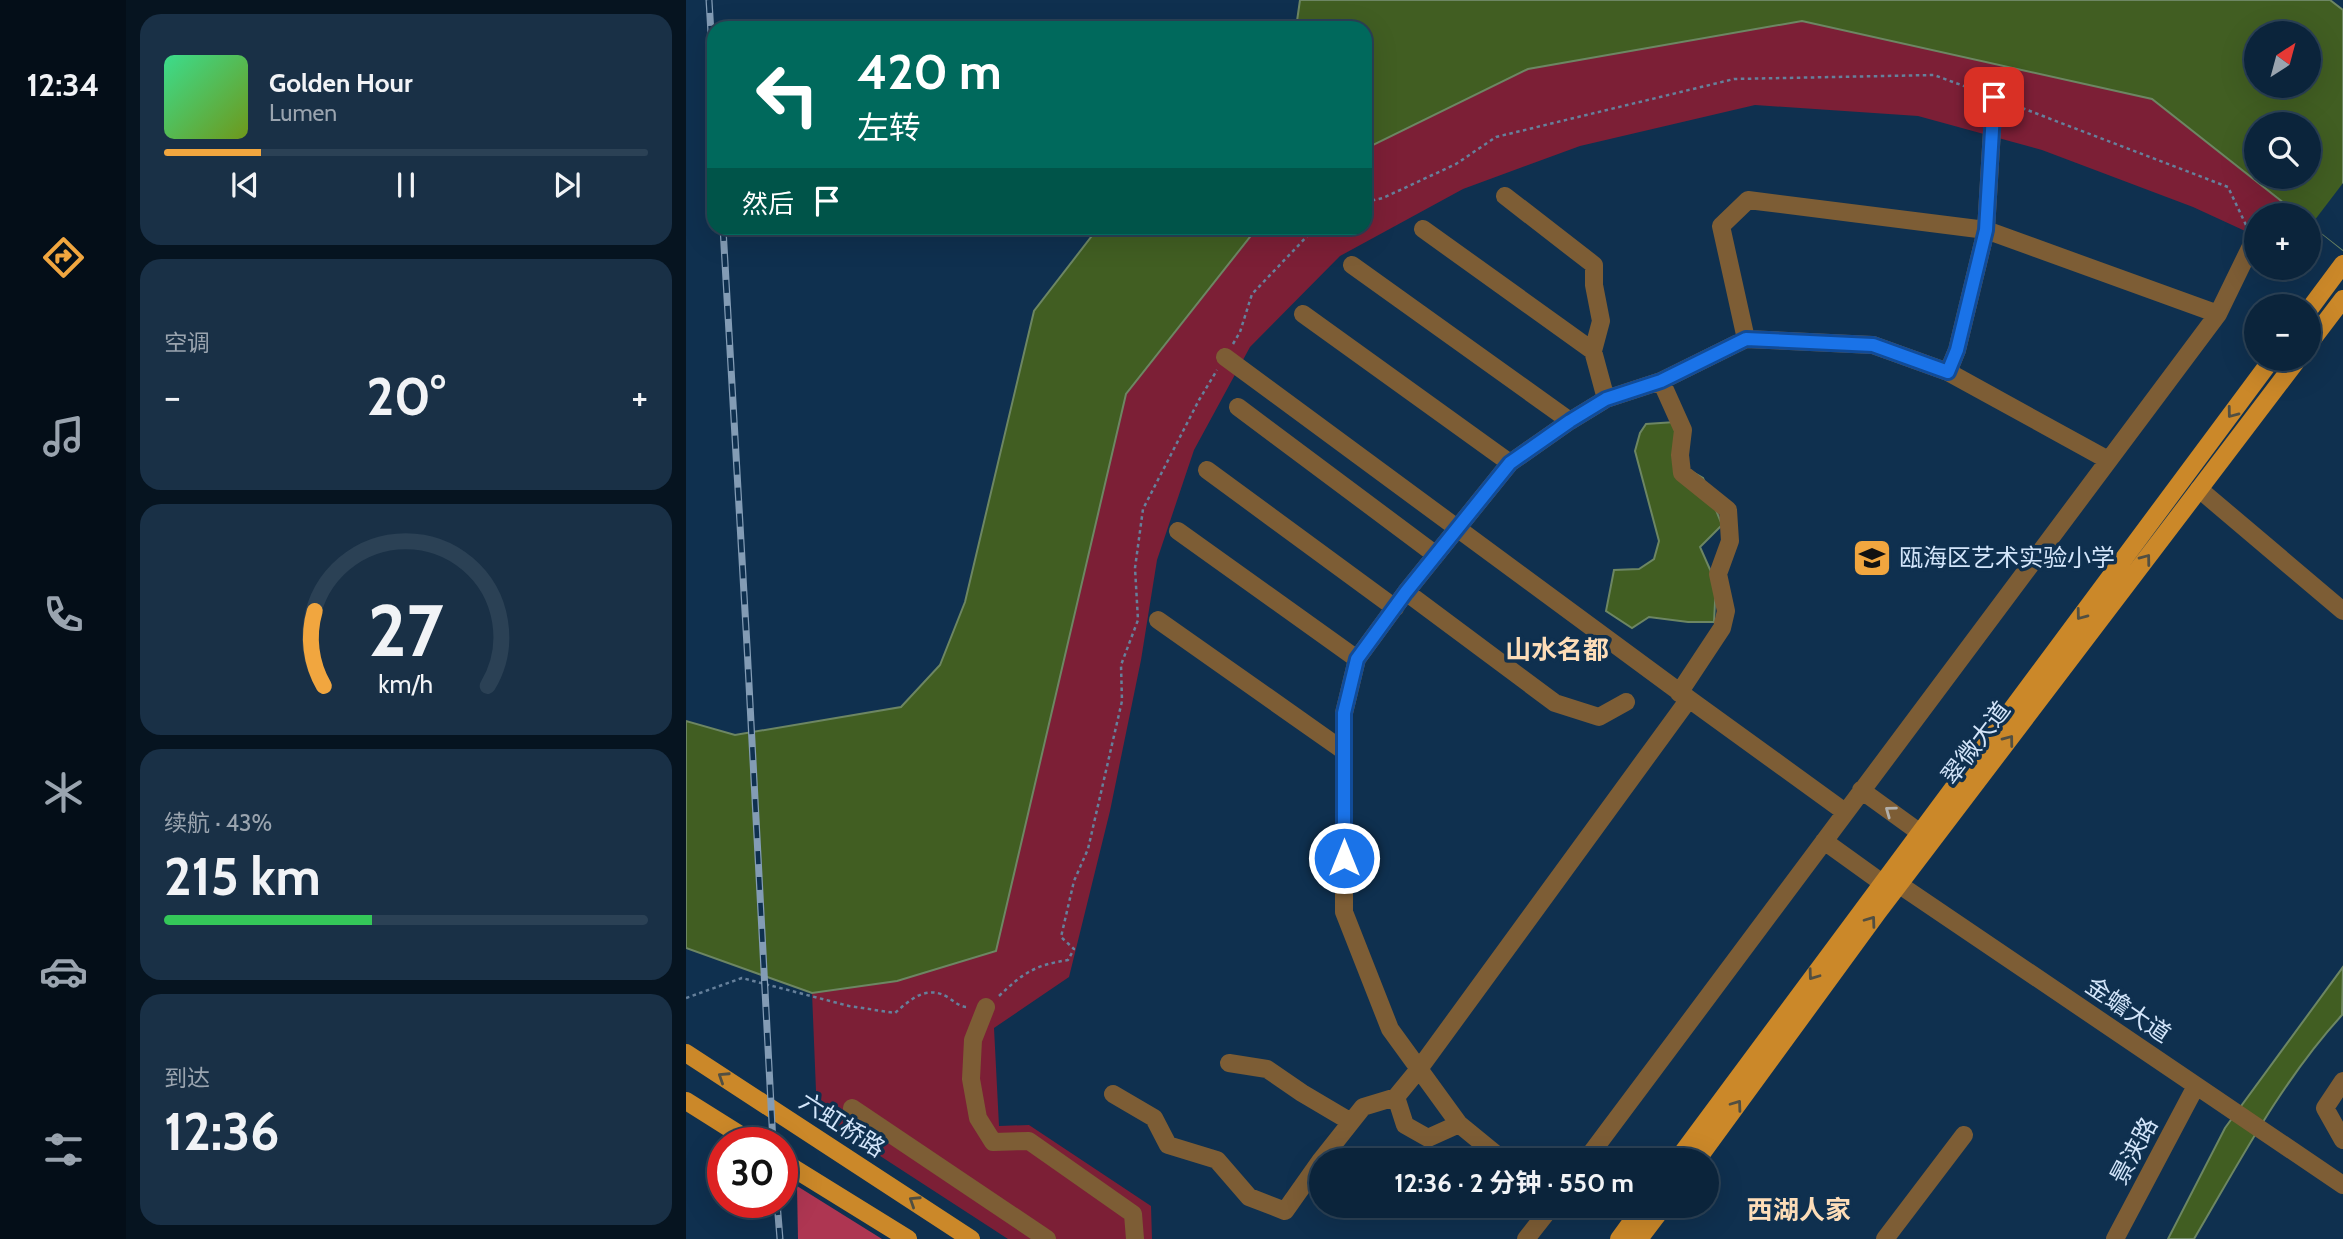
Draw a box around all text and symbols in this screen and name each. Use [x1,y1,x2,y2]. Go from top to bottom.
north arrow [2244,21,2320,98]
map controls [2244,21,2321,371]
text: 420 m [857,42,1002,101]
icon: left [742,49,833,140]
text: 12:34 [27,65,99,104]
text: Golden Hour [269,67,412,99]
pin [1964,67,2024,127]
icon: arrive [1975,78,2013,116]
text: Lumen [269,99,337,127]
text: 左转 [857,108,921,147]
button: search [2244,112,2321,189]
icon: previous [226,166,264,204]
icon: pause [387,166,425,204]
icon: next [548,166,586,204]
icon: arrive [808,182,846,220]
text: 然后 [742,188,794,220]
button: + [2244,203,2321,280]
icon: directions [39,233,88,282]
button: − [2244,294,2321,371]
text: 空调 [164,329,210,357]
text: 20° [366,365,446,428]
text: − [164,373,181,420]
text: + [631,373,648,420]
one-way arrow [2227,406,2240,418]
icon: music [39,412,88,461]
school or university icon: 瓯海区艺术实验小学 [1851,537,1893,579]
place label: 瓯海区艺术实验小学 [1899,543,2115,572]
one-way arrow [2138,554,2151,567]
text: 27 [368,586,444,674]
icon: phone [39,590,88,639]
one-way arrow [2076,607,2089,620]
district label: 山水名都 [1505,634,1609,666]
text: km/h [379,668,433,698]
street label: 翠微大道 [1935,696,2016,790]
one-way arrow [2000,735,2013,748]
icon: climate [39,768,88,817]
one-way arrow [1885,807,1898,819]
text: 续航 · 43% [164,809,272,837]
position arrow [1307,821,1381,895]
text: 215 km [164,845,321,908]
one-way arrow [1863,916,1875,929]
icon: car [39,947,88,996]
one-way arrow [1809,967,1822,980]
street label: 金蟾大道 [2080,971,2176,1048]
text: 到达 [164,1064,210,1092]
one-way arrow [718,1073,731,1085]
street label: 六虹桥路 [794,1086,890,1163]
text: 12:36 [164,1100,280,1163]
one-way arrow [1729,1100,1741,1113]
street label: 景浃路 [2104,1112,2163,1189]
icon: filters [39,1125,88,1174]
speed limit sign: 30 [707,1127,798,1218]
text: 12:36 · 2 分钟 · 550 m [1394,1167,1634,1199]
district label: 西湖人家 [1747,1194,1851,1226]
one-way arrow [908,1197,921,1210]

